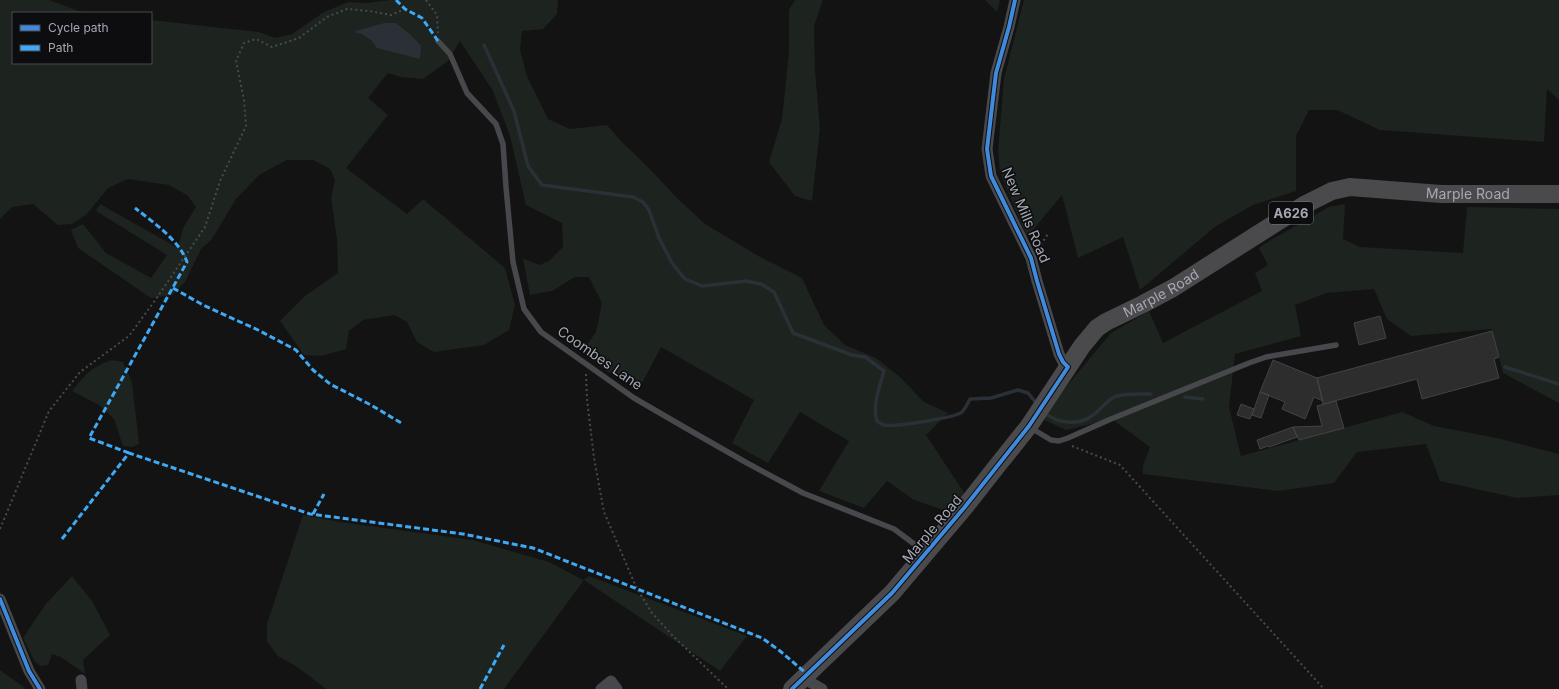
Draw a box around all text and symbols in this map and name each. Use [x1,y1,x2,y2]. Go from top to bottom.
legend [12,12,152,64]
text: Cycle path [48,20,109,35]
text: Path [48,40,73,55]
street label: New Mills Road [999,165,1054,265]
street label: Marple Road [1425,184,1510,202]
road number: A626 [1269,202,1313,224]
street label: Marple Road [1120,265,1202,320]
street label: Coombes Lane [555,322,646,393]
street label: Marple Road [898,491,965,566]

